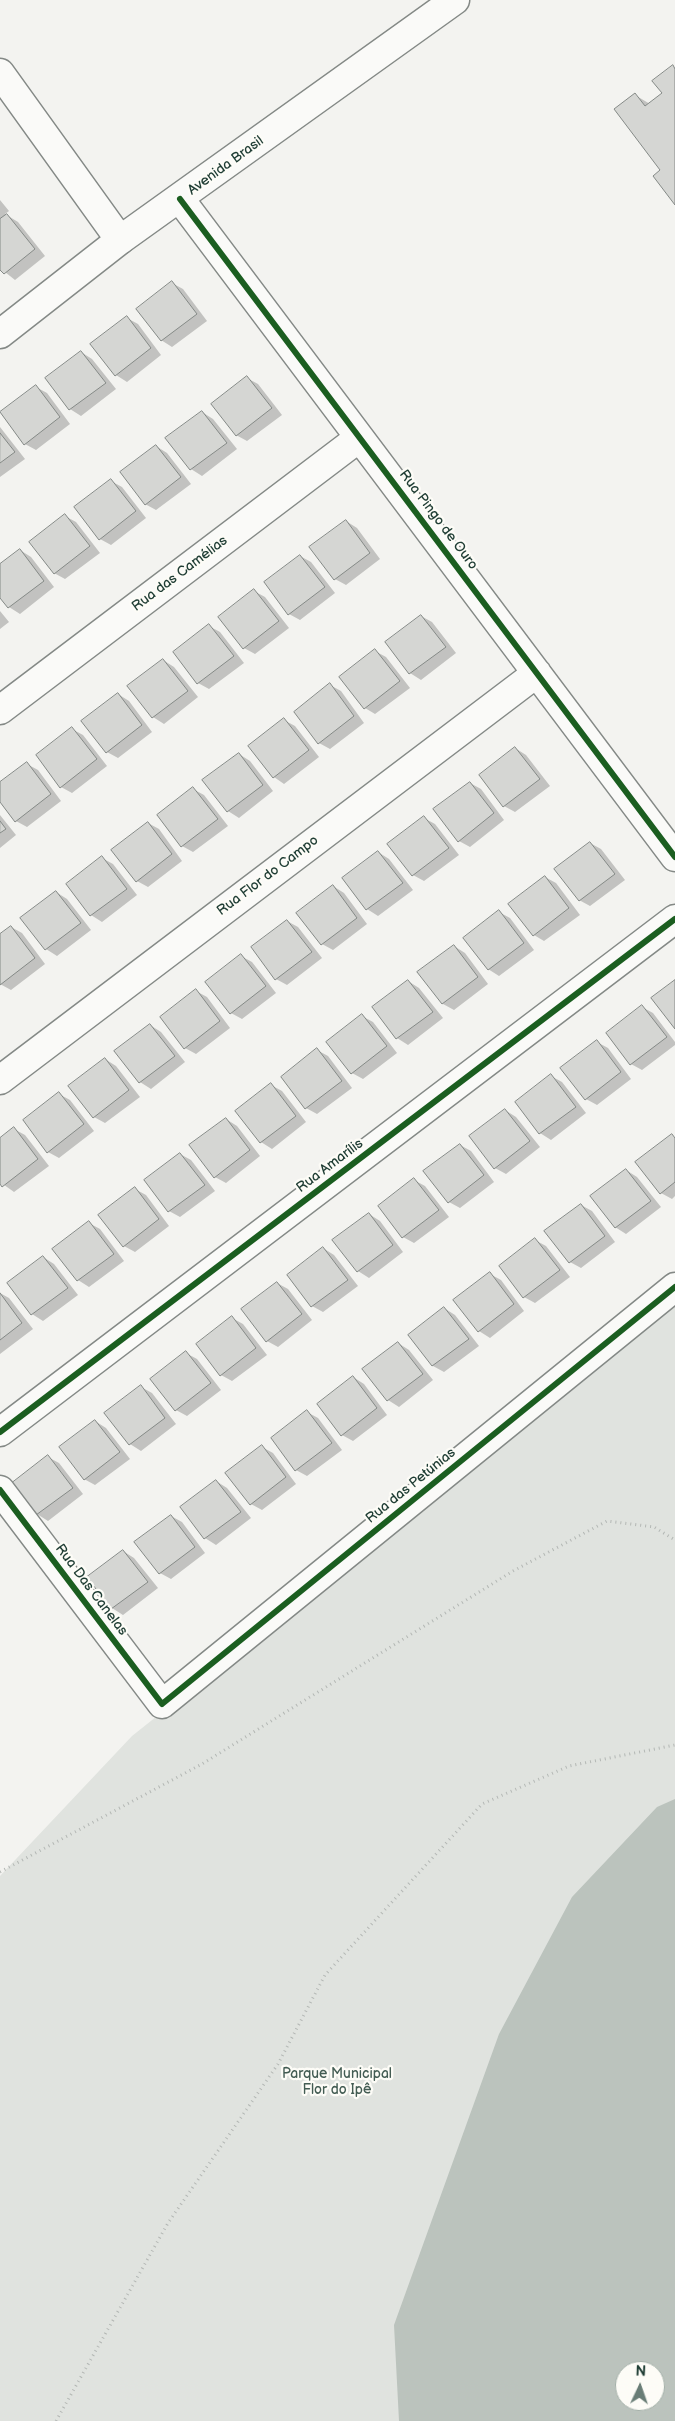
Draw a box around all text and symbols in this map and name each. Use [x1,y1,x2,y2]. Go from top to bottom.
street label: Avenida Brasil [185,133,267,199]
street label: Rua Pingo de Ouro [395,467,481,573]
street label: Rua das Camélias [129,533,231,615]
street label: Rua Flor do Campo [214,832,322,920]
street label: Rua Amarílis [293,1135,367,1197]
street label: Rua das Petúnias [363,1445,459,1527]
street label: Rua Das Canelas [51,1541,131,1639]
park label: Parque Municipal Flor do Ipê [282,2066,392,2098]
north arrow [615,2361,665,2411]
text: N [635,2363,646,2380]

